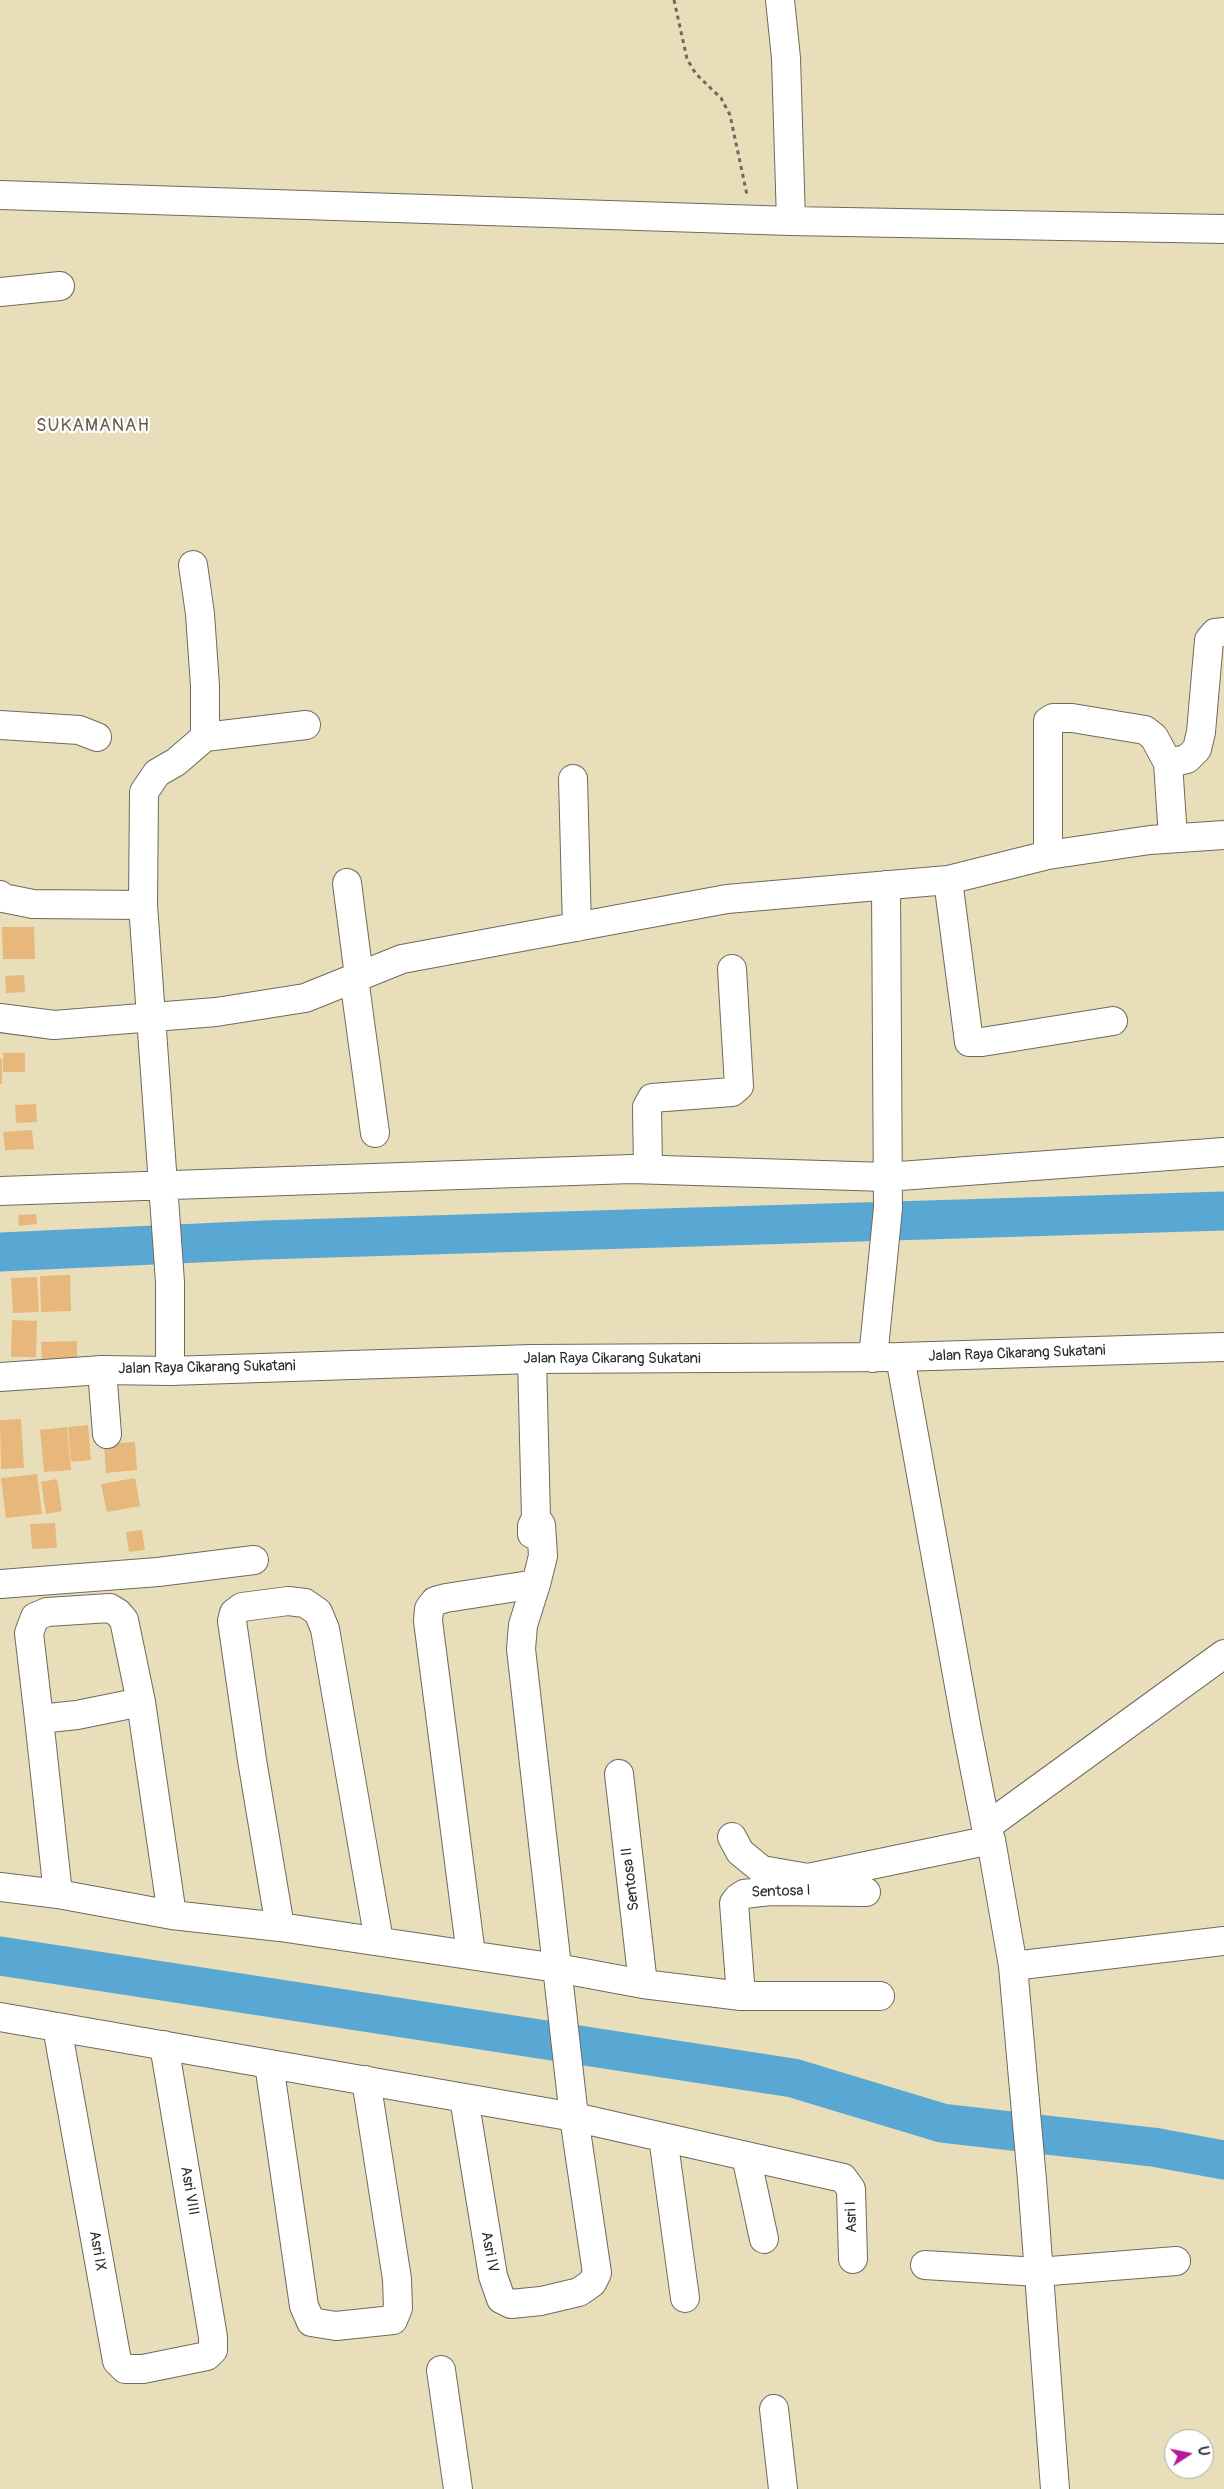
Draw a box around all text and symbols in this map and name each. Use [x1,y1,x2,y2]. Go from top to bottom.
district label: SUKAMANAH [35,415,151,437]
street label: Jalan Raya Cikarang Sukatani [928,1342,1106,1366]
street label: Jalan Raya Cikarang Sukatani [523,1350,701,1368]
street label: Jalan Raya Cikarang Sukatani [118,1357,296,1379]
street label: Sentosa II [618,1846,644,1912]
street label: Sentosa I [751,1882,811,1902]
street label: Asri VIII [176,2165,202,2217]
street label: Asri I [842,2201,862,2233]
street label: Asri IX [85,2230,109,2272]
street label: Asri IV [476,2230,502,2274]
north arrow [1164,2429,1214,2479]
text: U [1194,2445,1212,2457]

